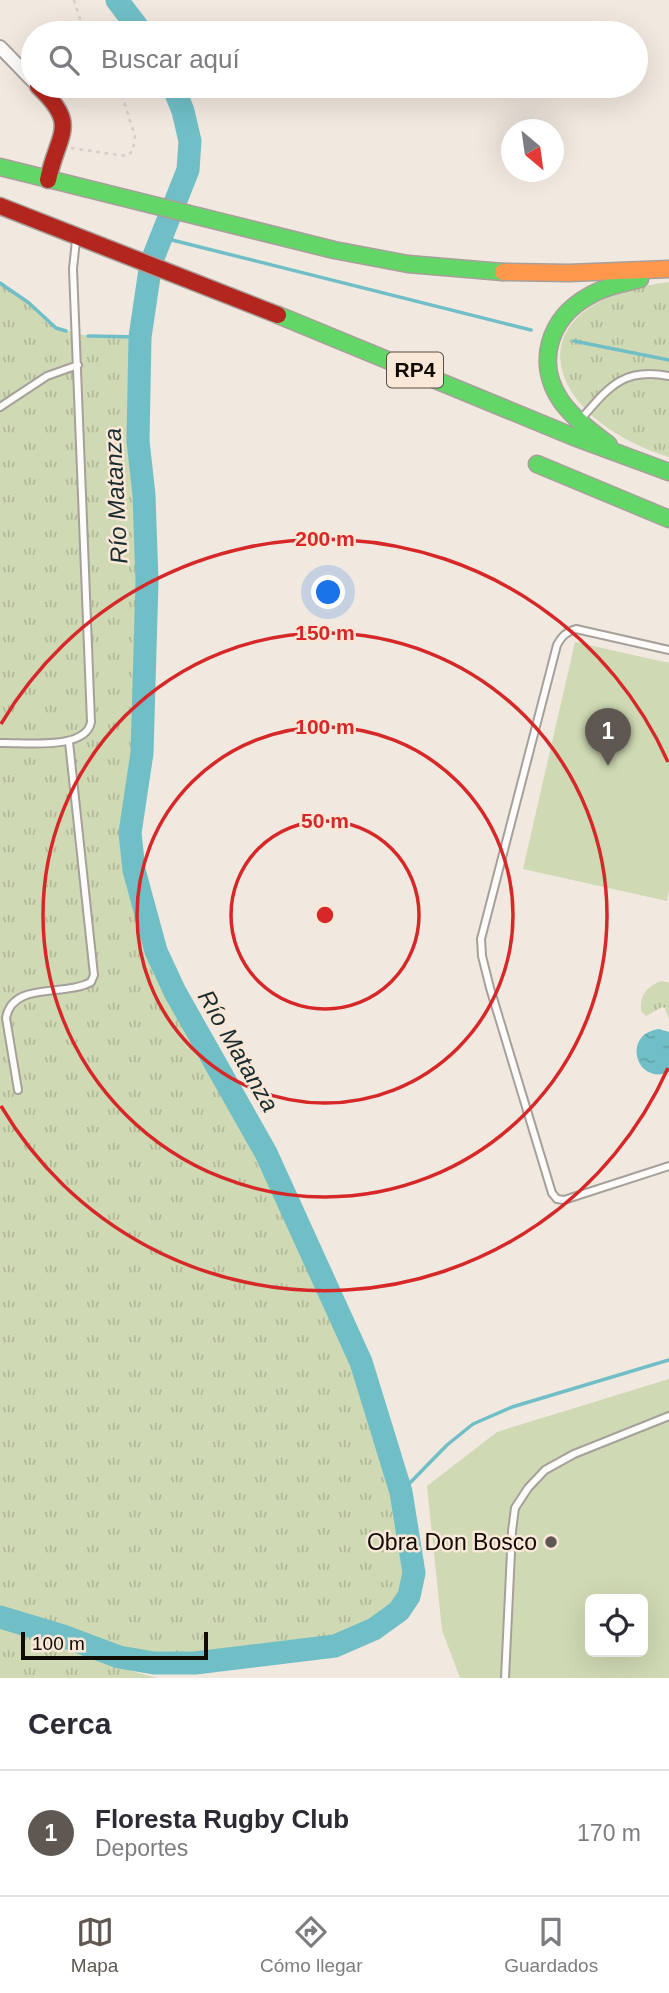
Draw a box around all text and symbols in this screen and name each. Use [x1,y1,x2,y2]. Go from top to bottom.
search box [21,21,648,98]
icon: search [45,41,83,79]
text: Buscar aquí [101,44,240,74]
north arrow [501,119,564,182]
road number: RP4 [387,352,443,388]
water label: Río Matanza [98,427,133,565]
text: 200 m [295,527,355,550]
your location [311,575,345,609]
text: 150 m [295,621,355,644]
pin: 1 [585,708,631,766]
text: 100 m [295,715,355,738]
text: 50 m [301,809,349,832]
centre of rings [313,903,337,927]
water label: Río Matanza [193,985,284,1116]
place label: Obra Don Bosco [367,1529,537,1555]
marker: Obra Don Bosco [543,1534,559,1550]
map controls [585,1594,648,1657]
button: locate [585,1594,648,1657]
scale bar [21,1629,208,1661]
text: 100 m [32,1633,85,1654]
text: Cerca [28,1707,111,1740]
text: Floresta Rugby Club [95,1804,349,1834]
text: 1 [45,1820,57,1846]
text: 170 m [577,1820,641,1846]
text: Deportes [95,1835,188,1861]
tab: Mapa [71,1913,118,1977]
tab: Cómo llegar [260,1913,362,1977]
tab: Guardados [504,1913,598,1977]

